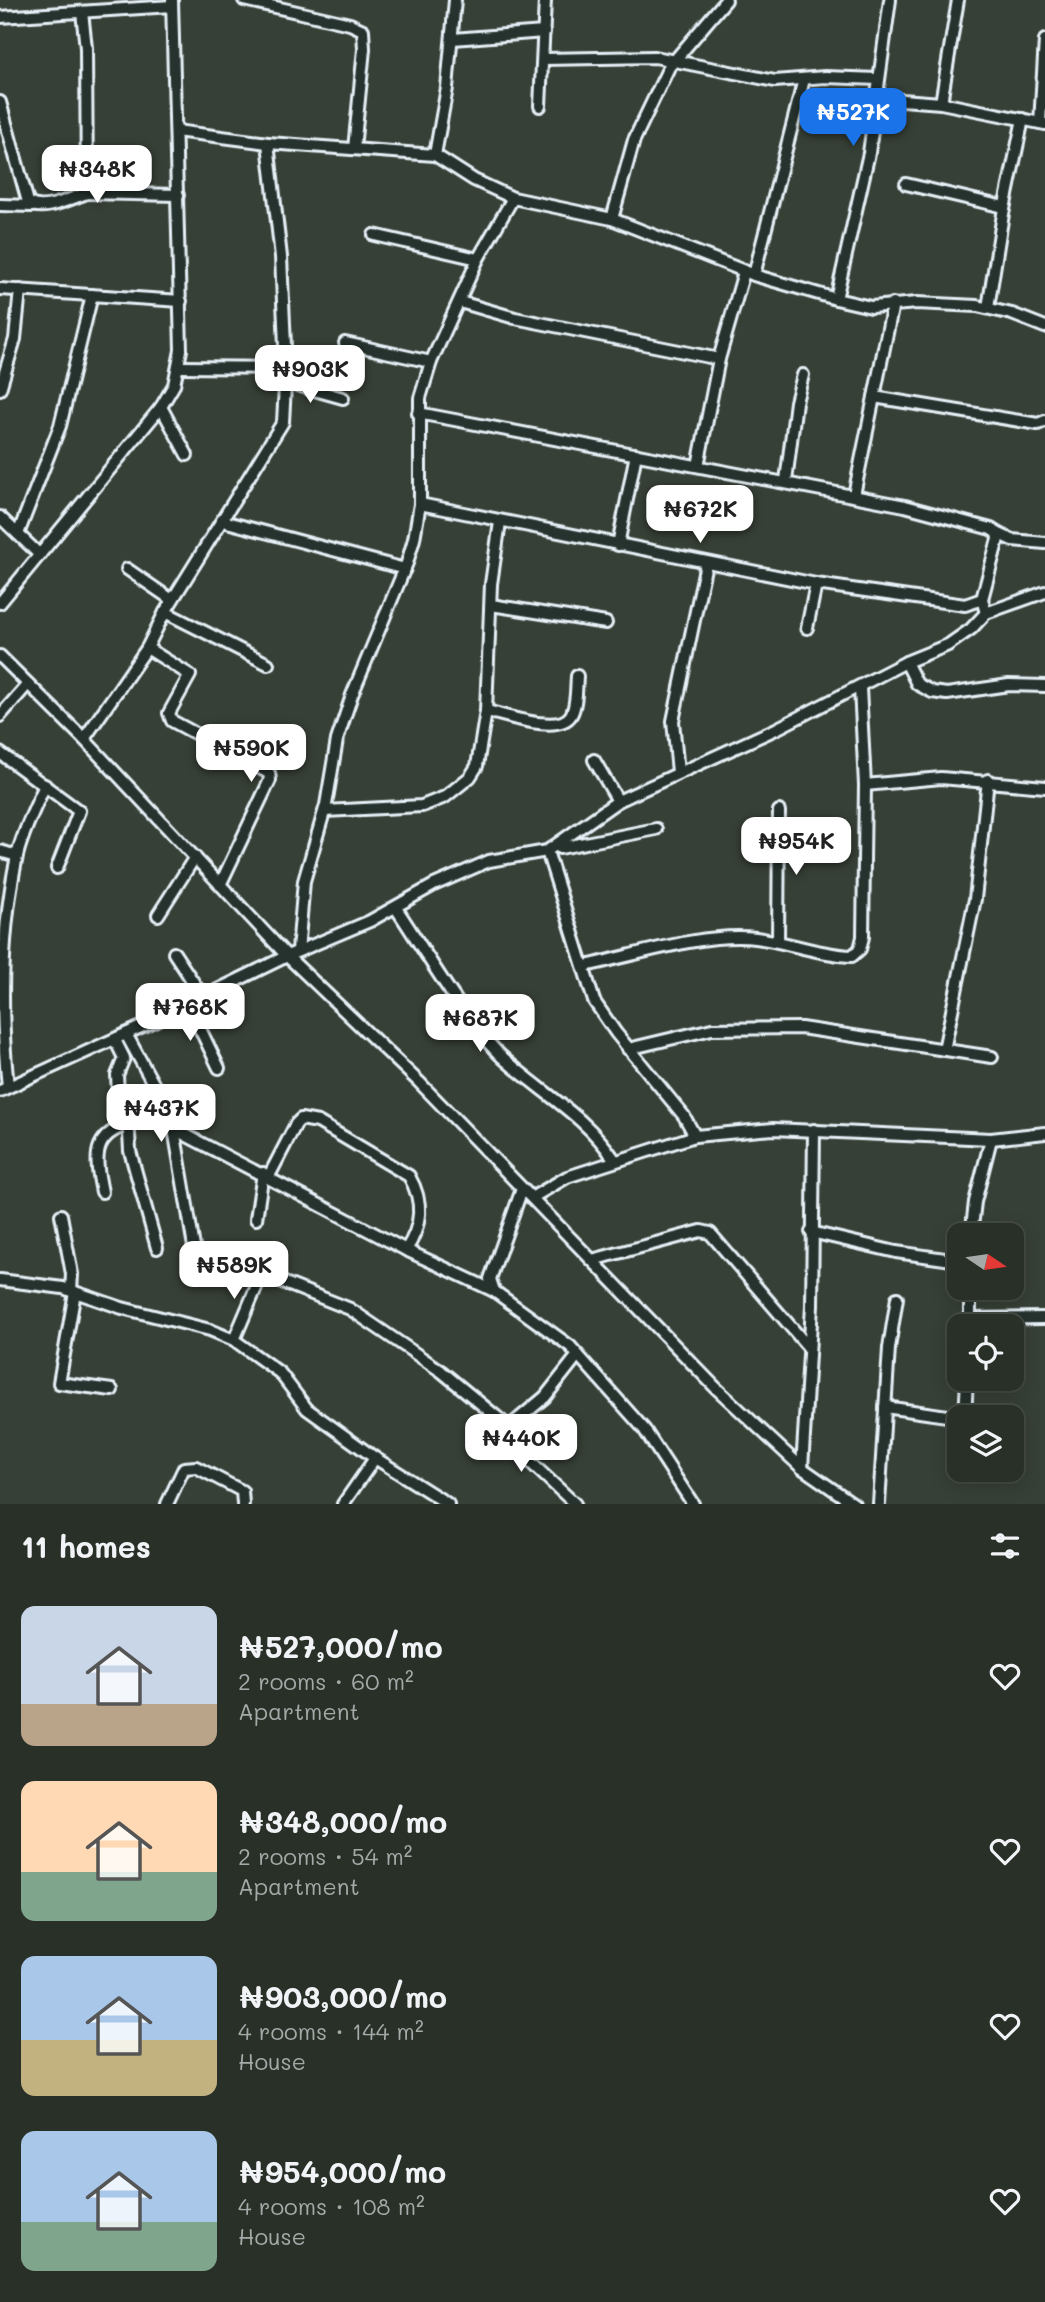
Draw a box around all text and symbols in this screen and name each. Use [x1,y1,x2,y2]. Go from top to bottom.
pin: ₦527K [804,88,902,148]
text: ₦527K [816,96,890,126]
pin: ₦348K [48,146,146,205]
text: ₦348K [58,153,136,183]
pin: ₦903K [261,346,359,405]
text: ₦903K [271,353,349,383]
pin: ₦672K [651,486,749,545]
text: ₦672K [662,493,738,523]
pin: ₦590K [202,724,300,784]
text: ₦590K [212,732,290,762]
pin: ₦954K [747,818,845,877]
text: ₦954K [757,825,835,855]
pin: ₦768K [141,984,239,1043]
text: ₦768K [152,991,228,1021]
pin: ₦687K [431,995,529,1054]
text: ₦687K [442,1002,518,1032]
pin: ₦437K [112,1084,210,1144]
text: ₦437K [122,1092,200,1122]
north arrow [947,1223,1024,1300]
map controls [947,1223,1024,1482]
pin: ₦589K [185,1242,283,1301]
text: ₦589K [195,1249,273,1279]
button: locate [947,1314,1024,1391]
button: layers [947,1405,1024,1482]
pin: ₦440K [472,1414,570,1474]
text: ₦440K [481,1422,561,1452]
text: 11 homes [21,1526,151,1566]
icon: filters [986,1527,1024,1565]
text: ₦527,000/mo [238,1626,443,1666]
icon: home [77,1634,161,1718]
icon: heart [986,1657,1024,1695]
text: 2 rooms · 60 m² [238,1666,414,1696]
text: Apartment [238,1696,360,1726]
text: ₦348,000/mo [238,1801,447,1841]
icon: home [77,1809,161,1893]
icon: heart [986,1832,1024,1870]
text: 2 rooms · 54 m² [238,1841,413,1871]
text: Apartment [238,1871,360,1901]
text: ₦903,000/mo [238,1976,447,2016]
icon: home [77,1984,161,2068]
icon: heart [986,2007,1024,2045]
text: 4 rooms · 144 m² [238,2016,424,2046]
text: House [238,2046,306,2076]
text: ₦954,000/mo [238,2151,446,2191]
icon: home [77,2159,161,2243]
icon: heart [986,2182,1024,2220]
text: 4 rooms · 108 m² [238,2191,425,2221]
text: House [238,2221,306,2251]

